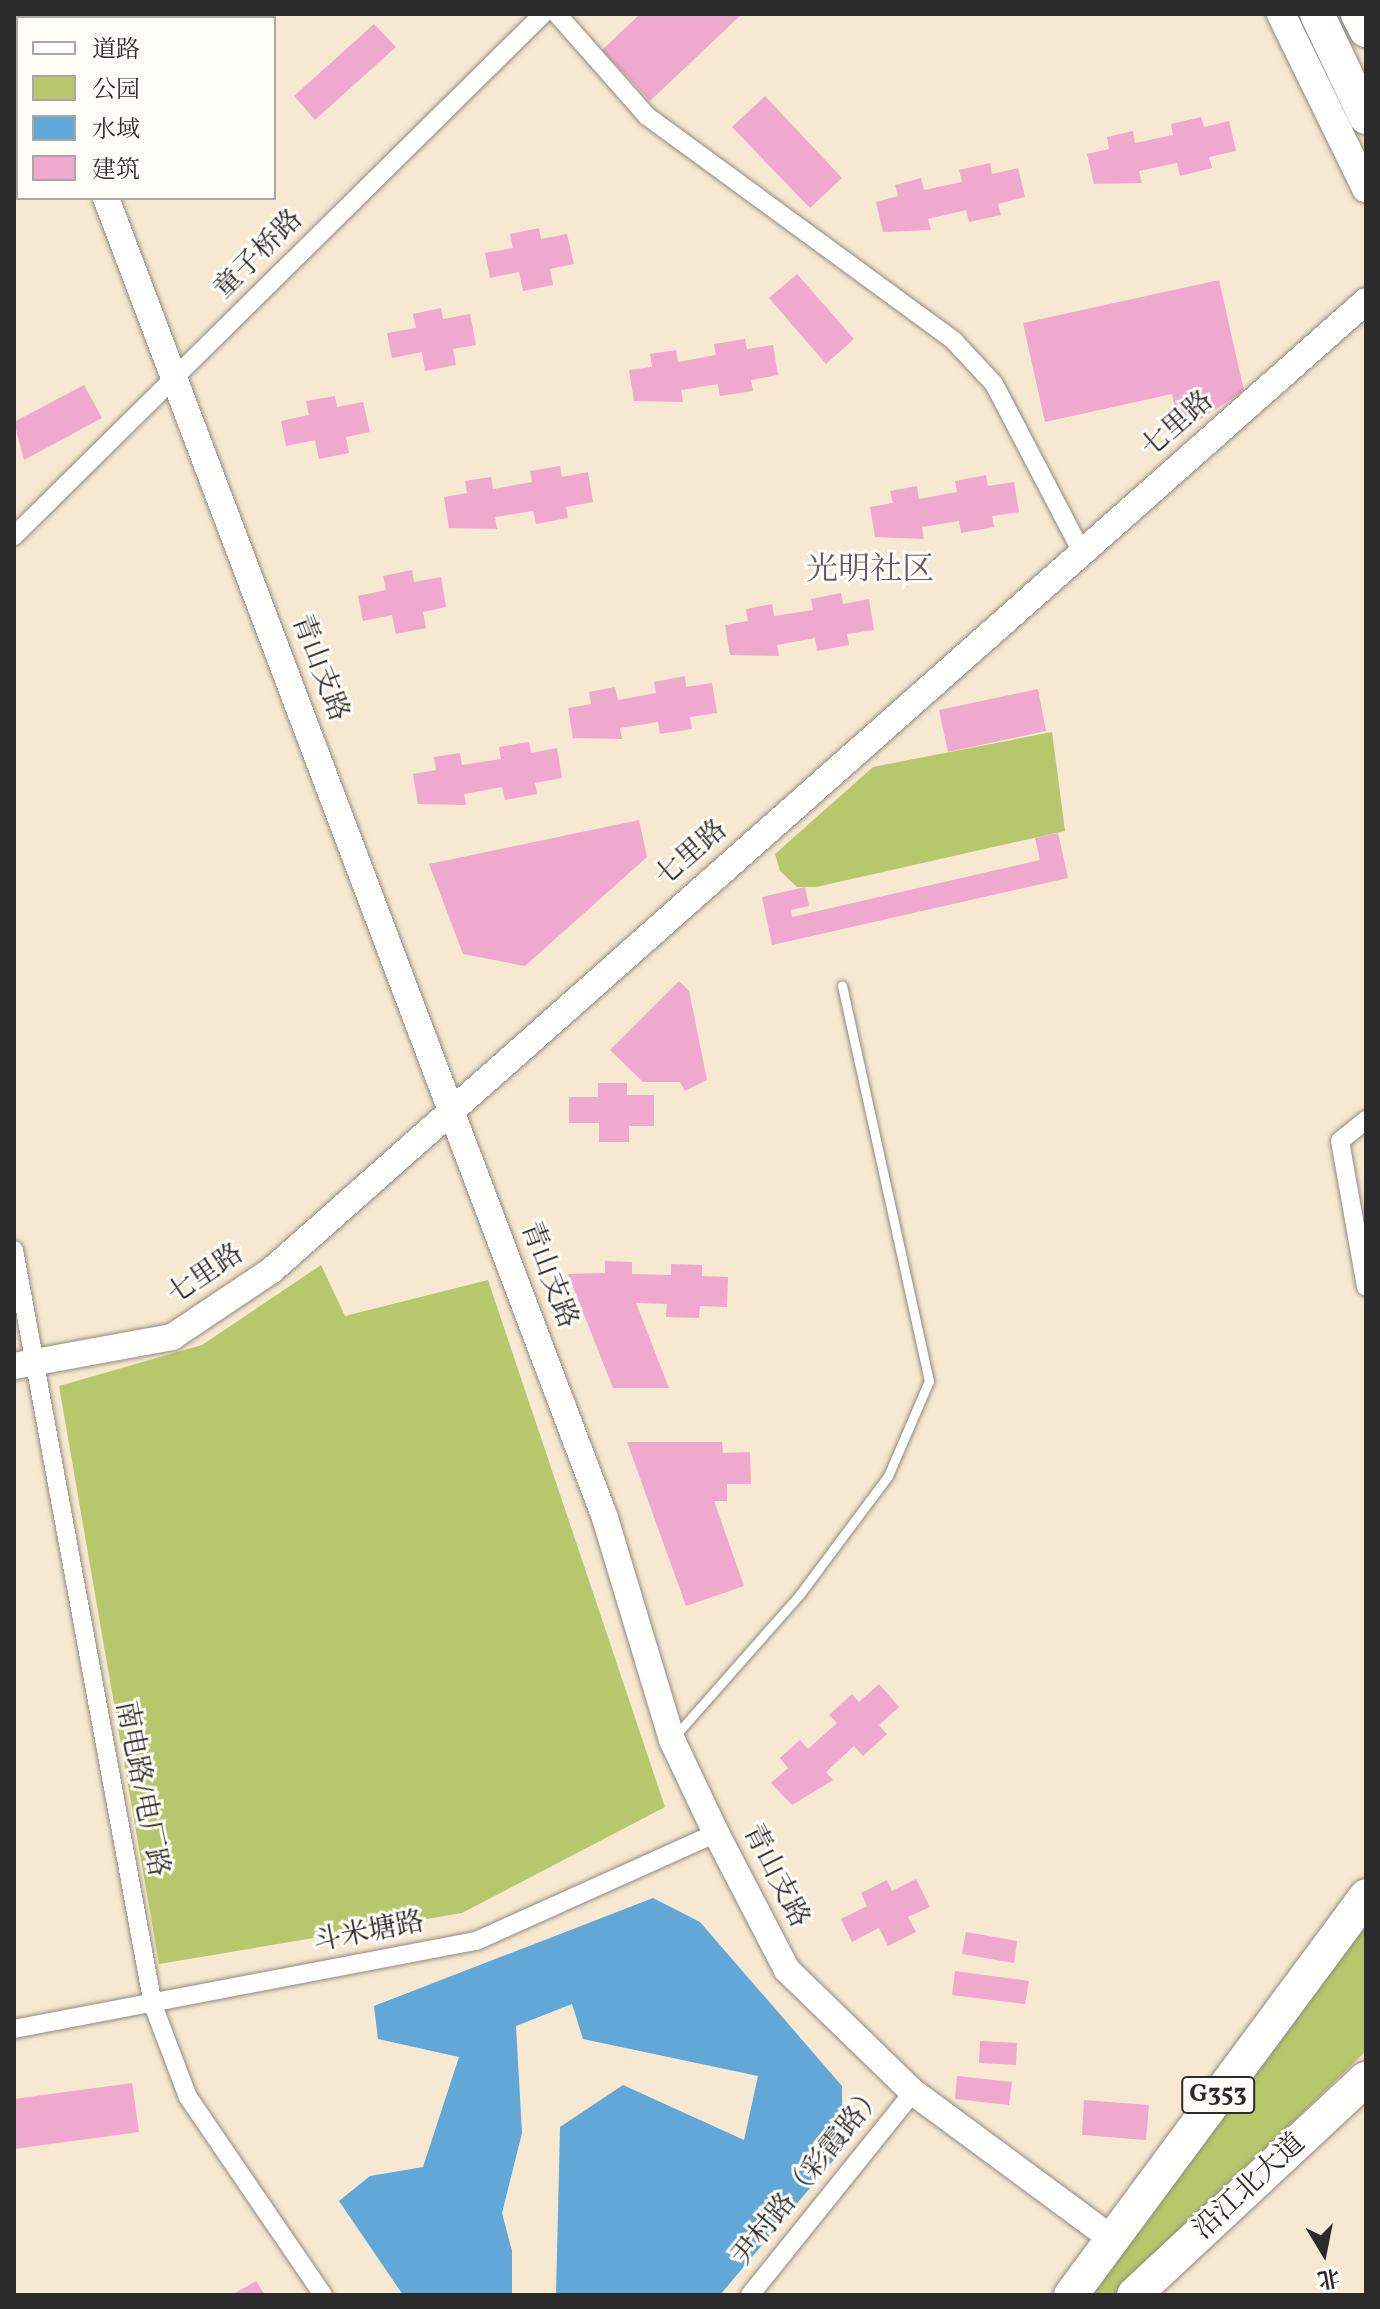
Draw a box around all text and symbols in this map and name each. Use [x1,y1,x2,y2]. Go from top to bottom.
legend [16,16,276,200]
text: 道路 [92,34,140,68]
text: 公园 [92,74,140,108]
text: 水域 [92,114,140,148]
text: 建筑 [92,154,140,188]
street label: 童子桥路 [208,204,310,306]
street label: 七里路 [1135,385,1221,465]
district label: 光明社区 [806,552,934,590]
street label: 青山支路 [283,610,355,726]
street label: 七里路 [649,814,735,894]
street label: 青山支路 [512,1217,584,1333]
street label: 七里路 [162,1238,250,1312]
street label: 南电路/电厂路 [108,1698,174,1880]
street label: 青山支路 [735,1818,815,1934]
street label: 斗米塘路 [311,1906,427,1960]
road number: G353 [1180,2073,1256,2117]
street label: 尹村路（彩霞路） [725,2078,893,2274]
street label: 沿江北大道 [1187,2127,1313,2247]
north arrow [1284,2213,1364,2293]
text: 北 [1315,2260,1342,2294]

